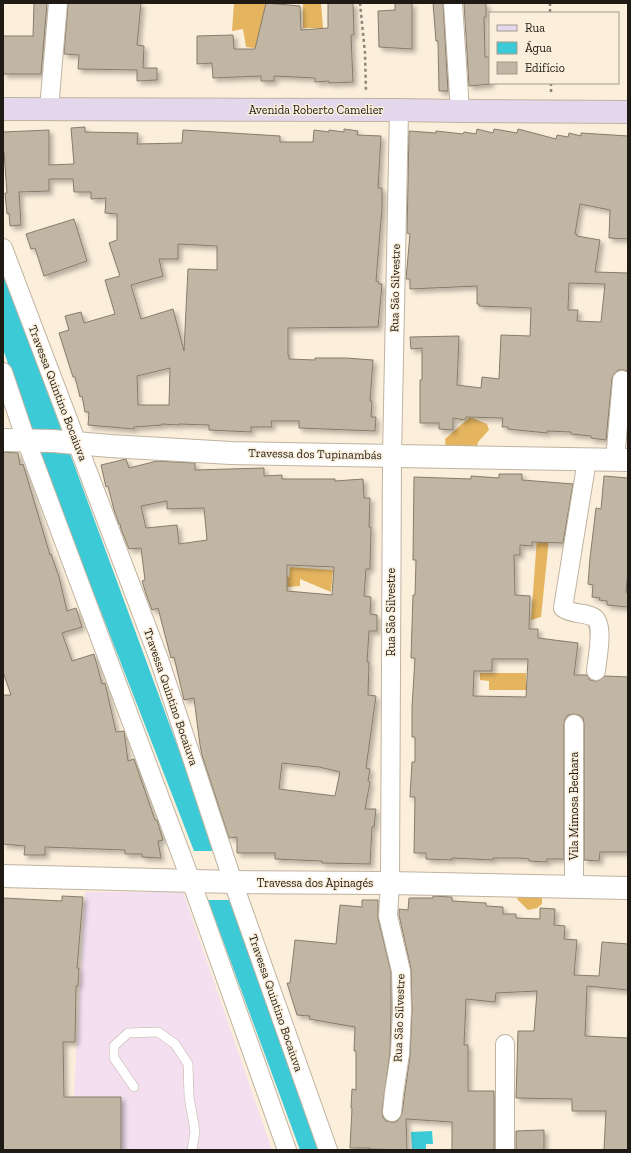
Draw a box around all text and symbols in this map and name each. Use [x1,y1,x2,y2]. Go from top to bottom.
legend [489,12,619,84]
text: Rua [525,21,545,35]
text: Água [525,40,552,55]
text: Edifício [525,61,565,75]
street label: Avenida Roberto Camelier [249,103,383,117]
street label: Rua São Silvestre [387,243,403,332]
street label: Travessa Quintino Bocaiuva [26,323,90,463]
street label: Travessa dos Tupinambás [248,446,382,462]
street label: Rua São Silvestre [384,567,398,656]
street label: Travessa Quintino Bocaiuva [141,626,201,768]
street label: Vila Mimosa Bechara [567,751,581,861]
street label: Travessa dos Apinagés [257,876,373,890]
street label: Travessa Quintino Bocaiuva [246,932,306,1074]
street label: Rua São Silvestre [390,973,408,1062]

